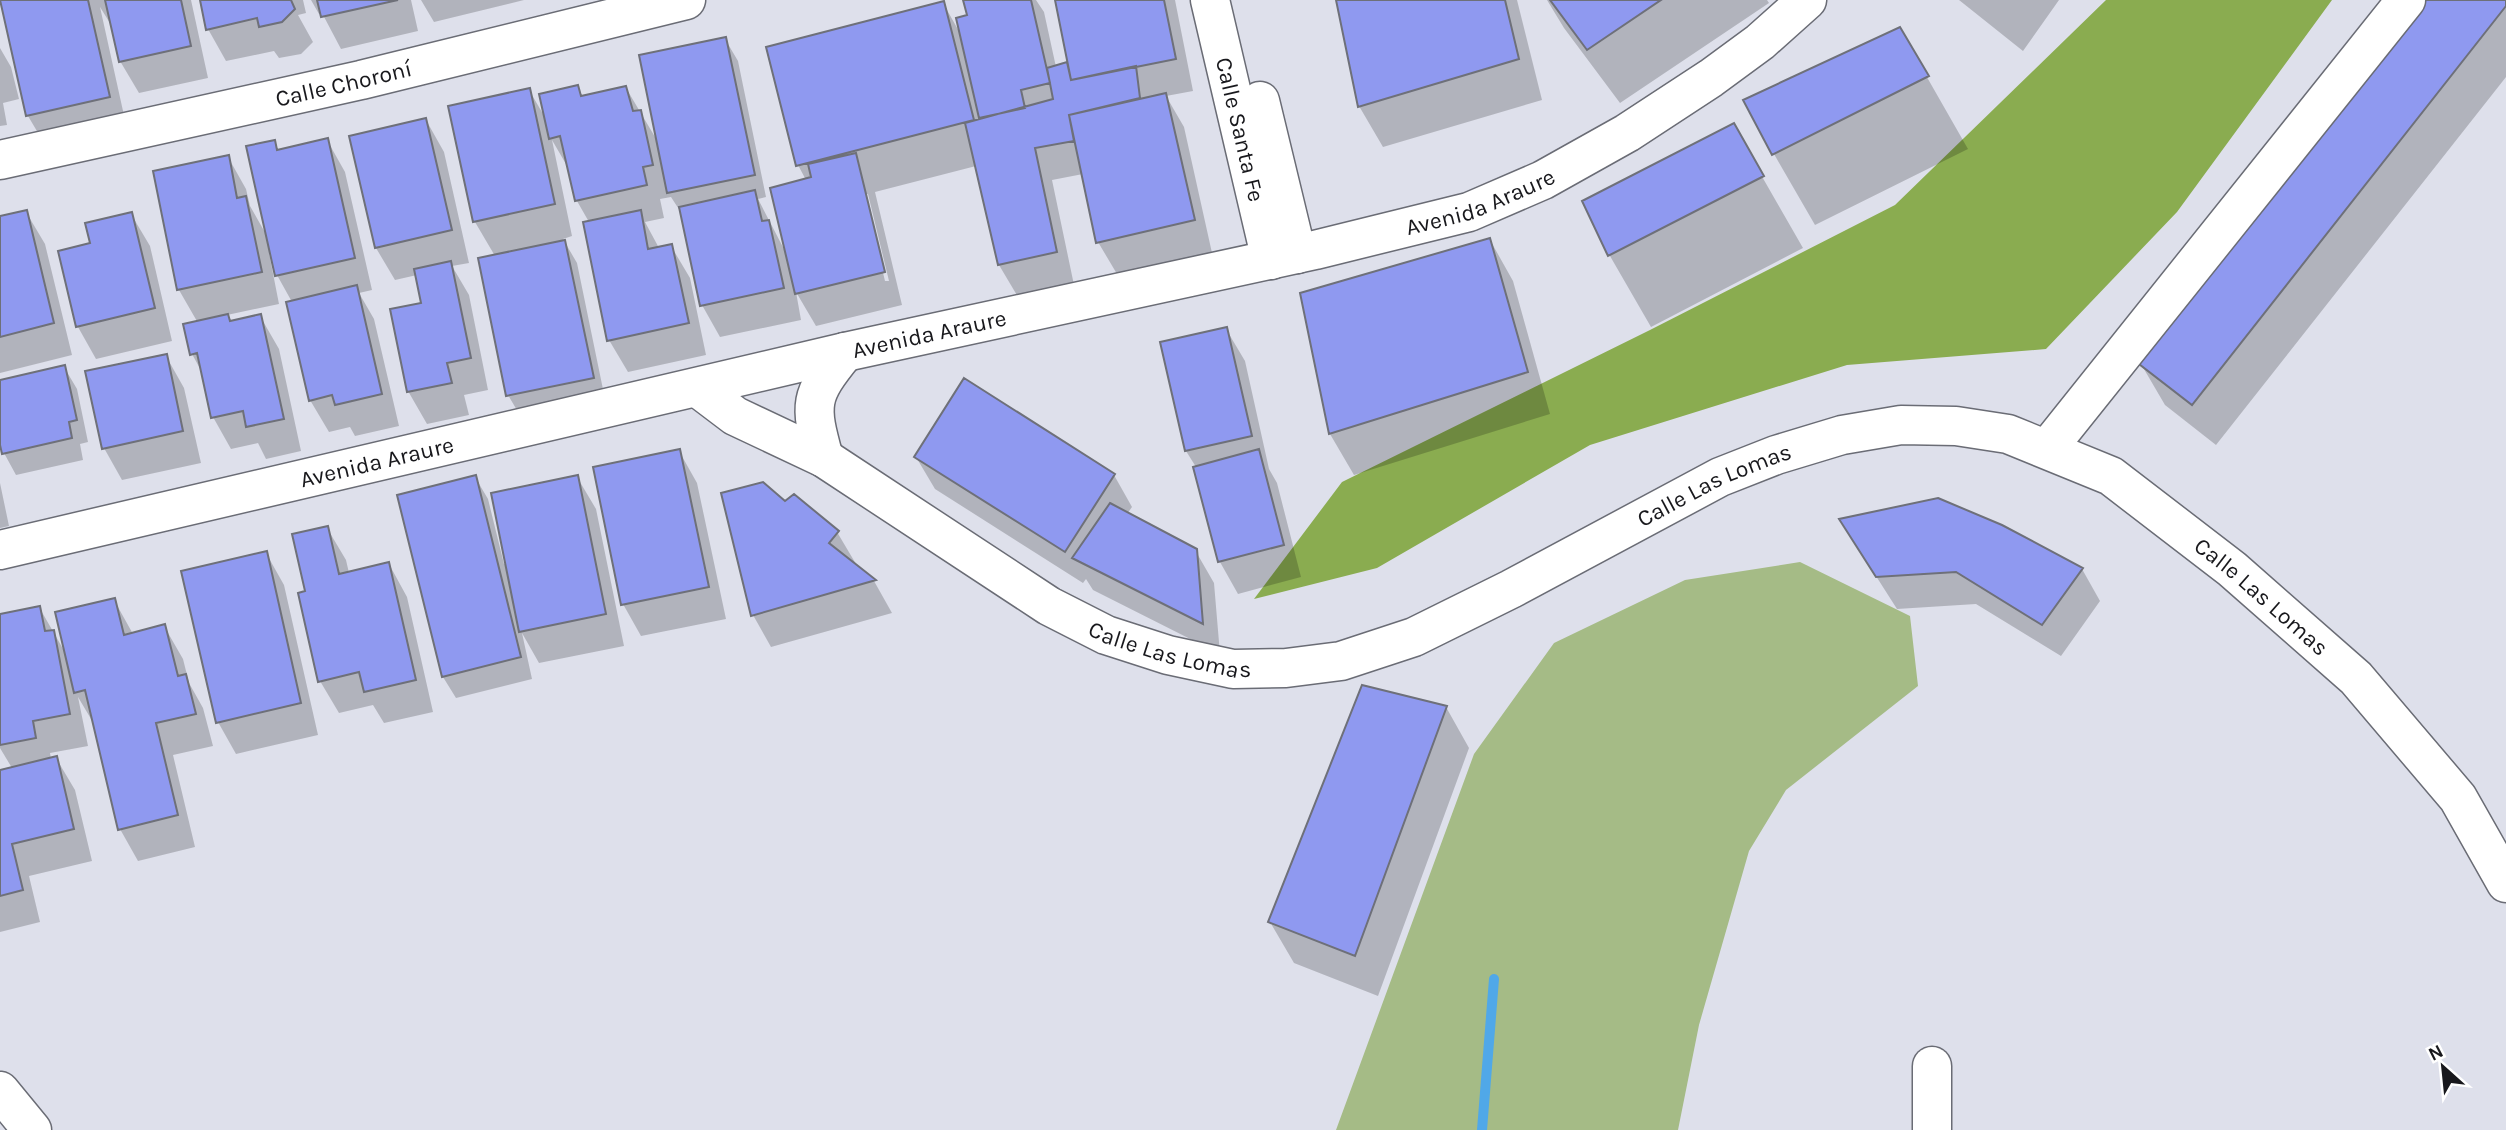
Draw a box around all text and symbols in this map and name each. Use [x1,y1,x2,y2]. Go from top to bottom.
street label: Calle Choroní [273,55,415,113]
street label: Calle Santa Fe [1210,55,1270,204]
street label: Avenida Araure [1403,163,1560,241]
street label: Avenida Araure [850,304,1009,364]
street label: Avenida Araure [297,431,456,493]
street label: Calle Las Lomas [1633,438,1795,533]
street label: Calle Las Lomas [2189,532,2334,661]
street label: Calle Las Lomas [1084,615,1251,684]
north arrow [2408,1032,2478,1102]
text: N [2425,1040,2447,1066]

